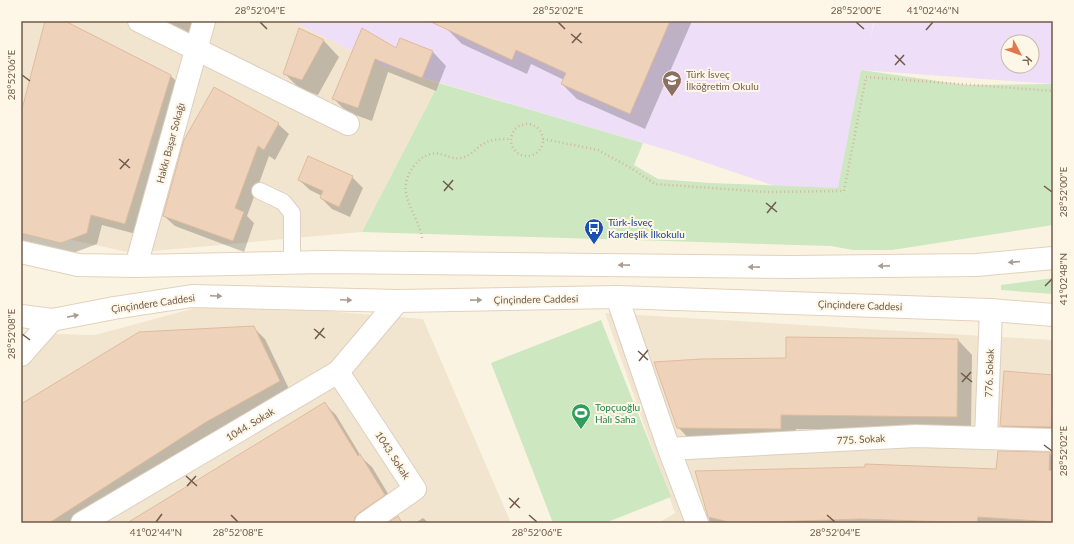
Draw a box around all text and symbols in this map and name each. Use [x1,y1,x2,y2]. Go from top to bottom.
text: 28°52'04"E [235,4,285,16]
text: 28°52'02"E [533,4,583,16]
text: 28°52'00"E [831,4,881,16]
text: 41°02'46"N [907,4,959,16]
north arrow [1000,34,1040,74]
text: 28°52'06"E [5,50,17,100]
text: K [1020,54,1035,68]
place label: Türk İsveç İlköğretim Okulu [686,68,759,92]
school or university icon: Türk İsveç İlköğretim Okulu [661,69,683,97]
street label: Hakkı Başar Sokağı [153,101,187,185]
text: 28°52'00"E [1057,167,1069,217]
place label: Türk-İsveç Kardeşlik İlkokulu [608,216,685,240]
bus stop icon: Türk-İsveç Kardeşlik İlkokulu [583,217,605,245]
text: 41°02'48"N [1057,253,1069,305]
one-way arrow [1008,258,1020,265]
one-way arrow [617,262,630,268]
one-way arrow [877,263,890,269]
one-way arrow [747,264,760,270]
street label: Çinçindere Caddesi [110,291,196,315]
street label: Çinçindere Caddesi [494,292,578,306]
one-way arrow [210,293,223,299]
one-way arrow [340,297,353,303]
one-way arrow [470,297,483,303]
street label: Çinçindere Caddesi [818,298,902,312]
text: 28°52'08"E [5,309,17,359]
one-way arrow [67,312,80,318]
street label: 776. Sokak [982,348,996,397]
place label: Topçuoğlu Halı Saha [595,401,640,425]
sports icon: Topçuoğlu Halı Saha [570,402,592,430]
street label: 1044. Sokak [224,404,277,443]
text: 28°52'02"E [1057,426,1069,476]
street label: 1043. Sokak [373,429,413,482]
street label: 775. Sokak [836,432,886,446]
text: 41°02'44"N [130,526,182,538]
text: 28°52'08"E [213,526,263,538]
text: 28°52'06"E [512,526,562,538]
text: 28°52'04"E [810,526,860,538]

